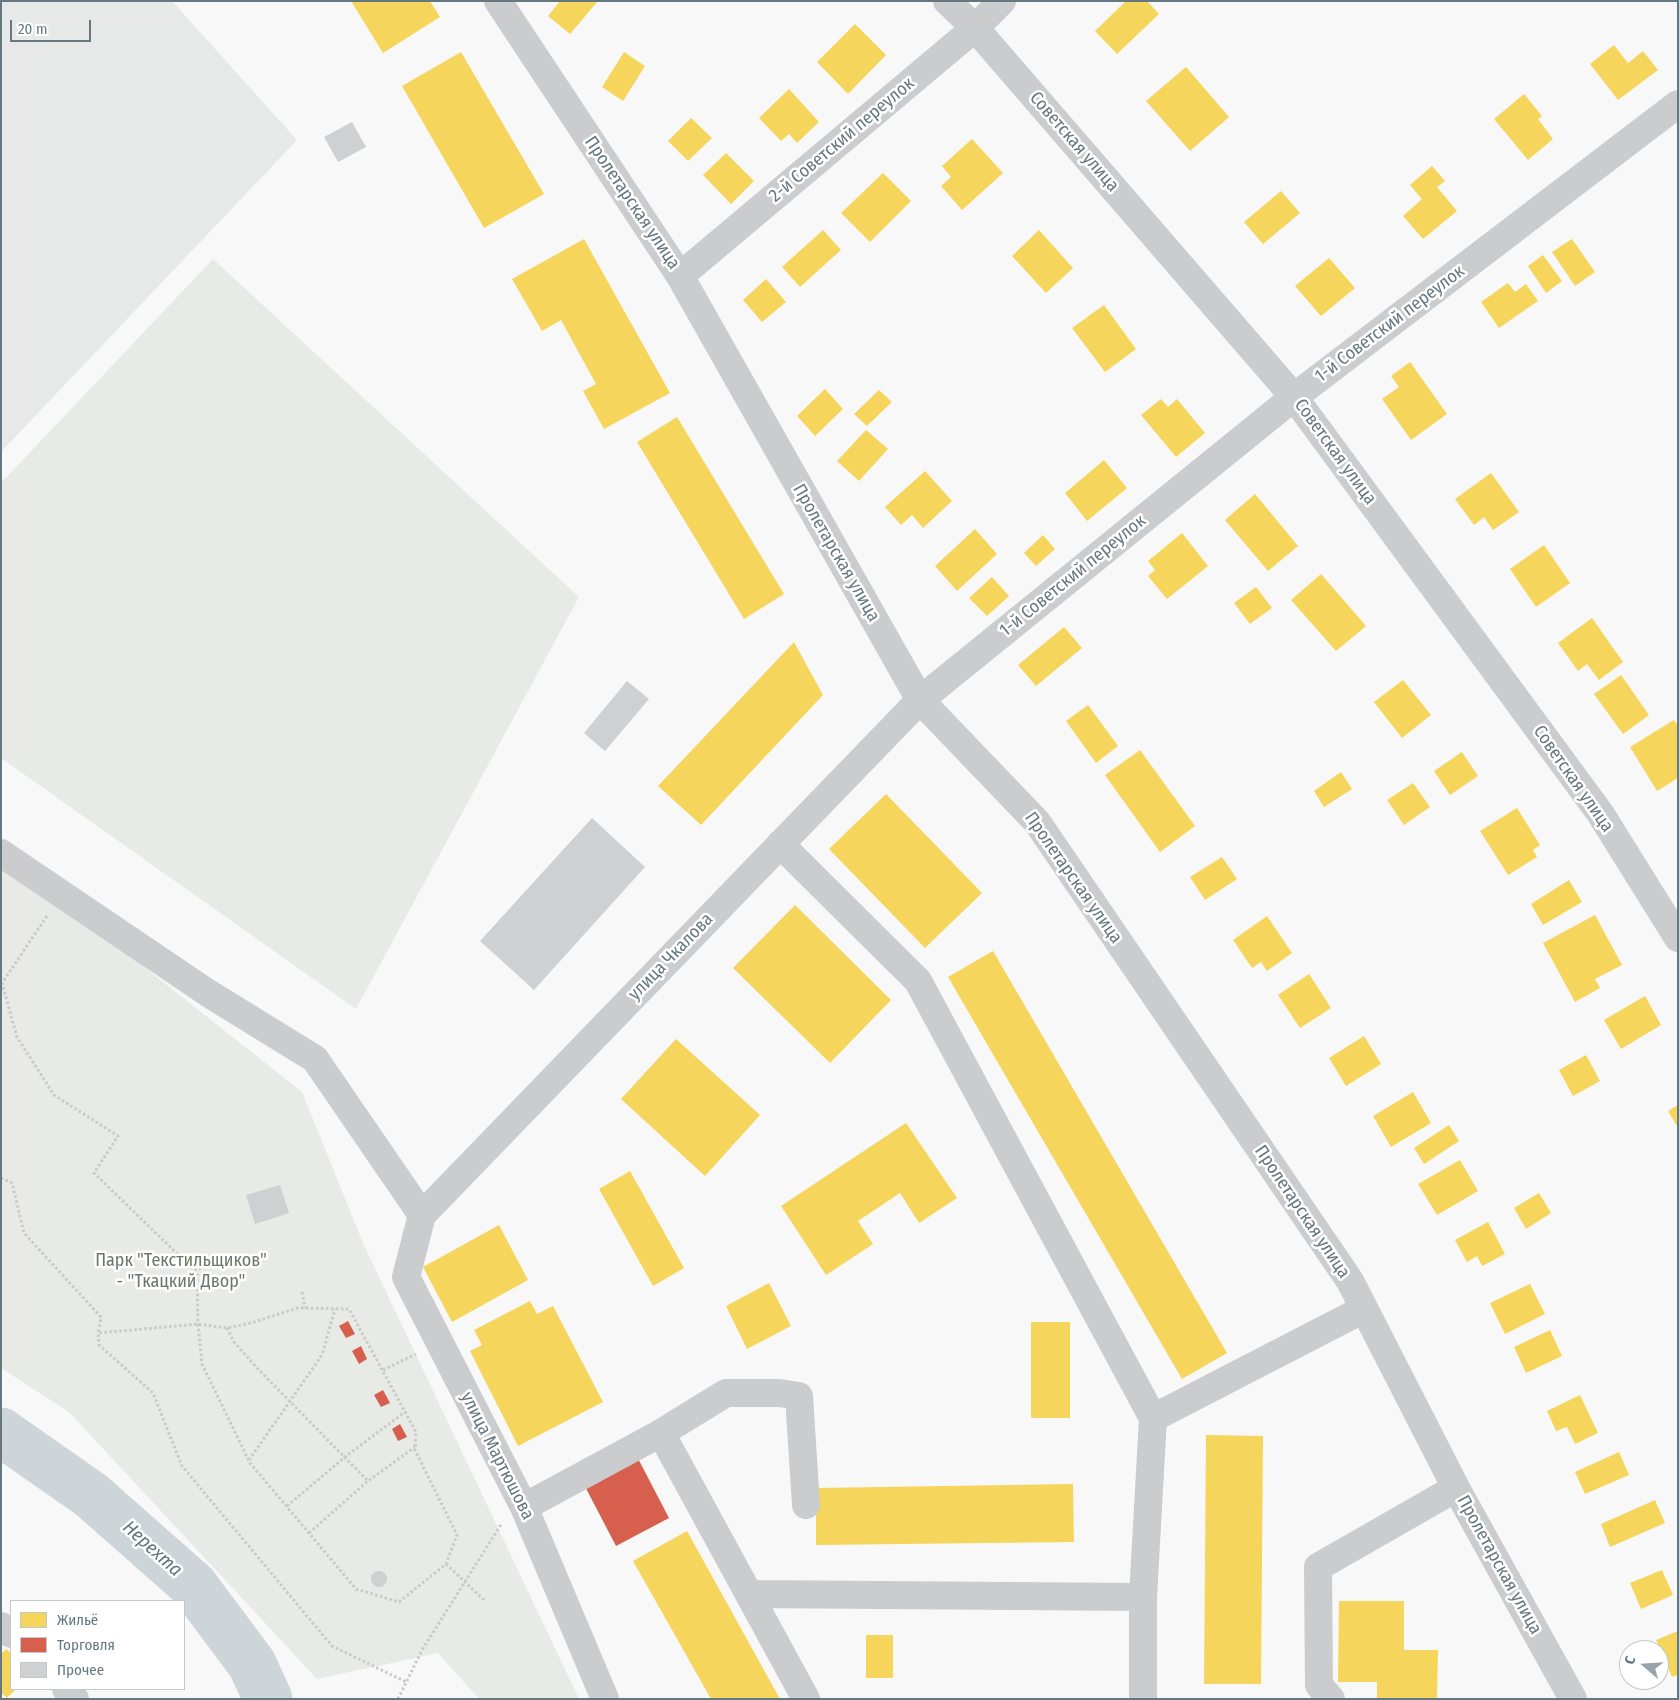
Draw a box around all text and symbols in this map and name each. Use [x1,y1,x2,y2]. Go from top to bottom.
scale bar [12,10,94,42]
text: 20 m [18,20,48,38]
street label: 2-й Советский переулок [765,73,919,207]
street label: Советская улица [1025,88,1123,196]
street label: Пролетарская улица [580,133,684,273]
street label: 1-й Советский переулок [1311,261,1469,387]
street label: Советская улица [1289,395,1381,509]
street label: Пролетарская улица [788,480,884,626]
street label: 1-й Советский переулок [996,510,1150,642]
street label: Советская улица [1528,721,1618,837]
street label: Пролетарская улица [1020,808,1126,948]
street label: улица Чкалова [624,909,718,1005]
street label: Пролетарская улица [1250,1142,1354,1282]
park label: Парк "Текстильщиков" - "Ткацкий Двор" [95,1250,267,1292]
street label: улица Мартюшова [456,1389,538,1523]
street label: Пролетарская улица [1452,1492,1546,1638]
water label: Нерехта [118,1516,186,1582]
legend [10,1600,185,1690]
text: Жильё [57,1611,98,1629]
text: Торговля [57,1636,115,1654]
north arrow [1619,1640,1669,1690]
text: С [1621,1654,1640,1667]
text: Прочее [57,1661,104,1679]

